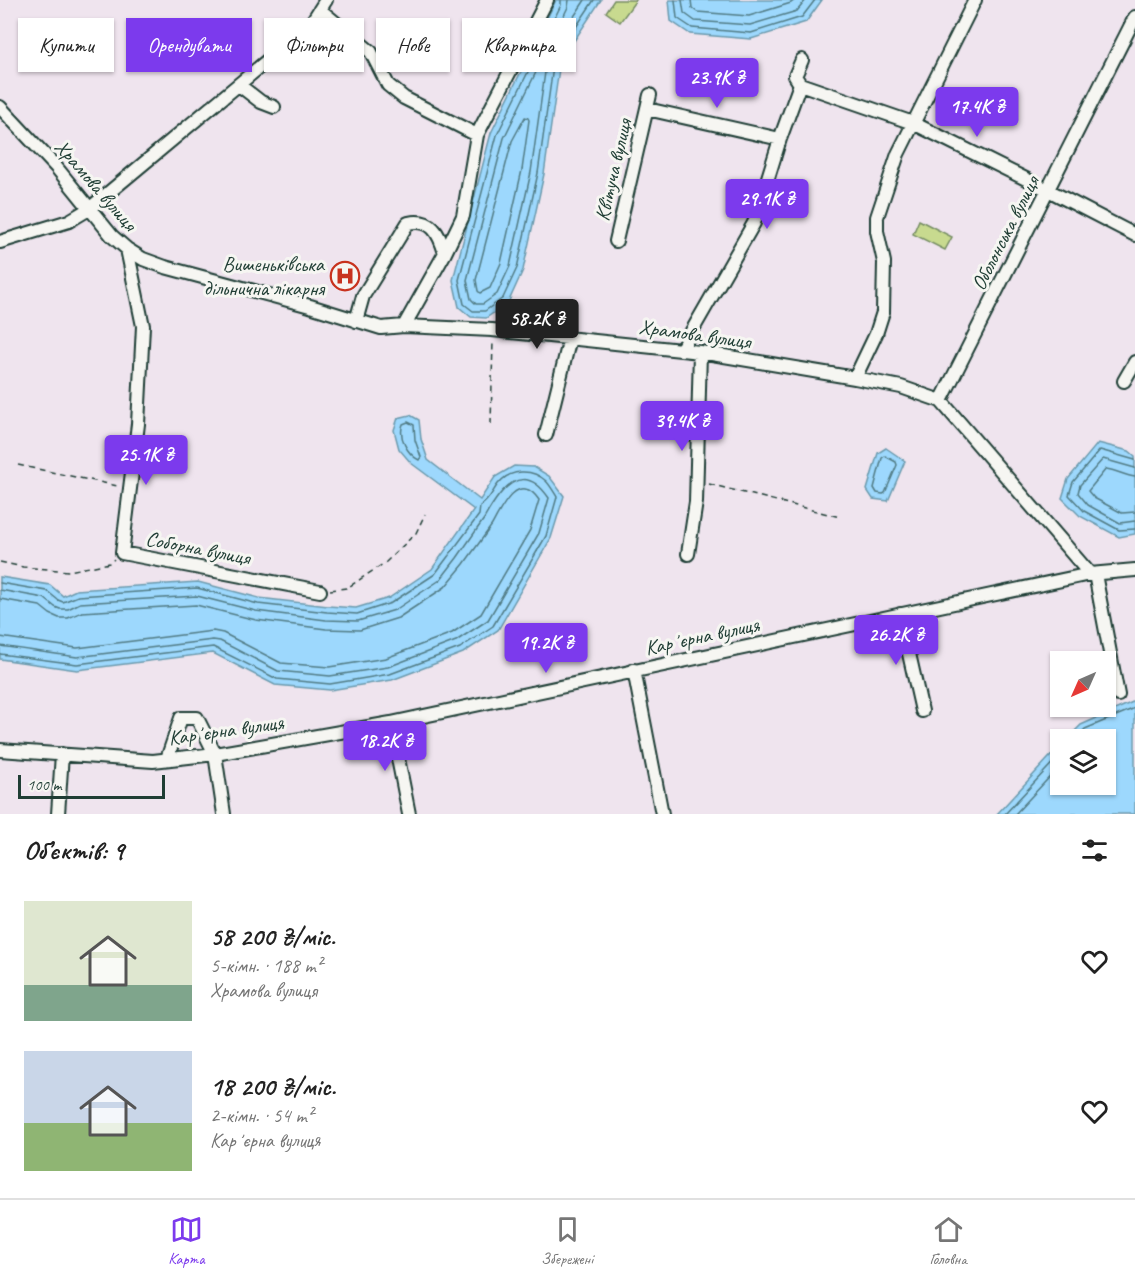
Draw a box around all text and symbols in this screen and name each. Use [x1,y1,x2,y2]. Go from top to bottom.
chip: Купити [18,18,114,72]
chip: Орендувати [126,18,252,72]
chip: Фільтри [264,18,364,72]
chip: Нове [376,18,450,72]
chip: Квартира [462,18,576,72]
pin: 23.9K ₴ [662,58,772,109]
text: 23.9K ₴ [690,65,744,90]
pin: 17.4K ₴ [922,87,1032,138]
text: 17.4K ₴ [949,94,1005,119]
street label: Квітуча вулиця [589,115,638,223]
street label: Храмова вулиця [49,134,144,237]
street label: Оболонська вулиця [965,170,1046,295]
pin: 29.1K ₴ [712,179,822,230]
text: 29.1K ₴ [740,186,794,211]
place label: Вишеньківська дільнична лікарня [203,251,326,301]
hospital icon: Вишеньківська дільнична лікарня [329,260,361,292]
pin: 58.2K ₴ [482,299,592,350]
text: 58.2K ₴ [510,306,564,331]
street label: Храмова вулиця [637,313,754,355]
pin: 39.4K ₴ [627,401,737,452]
text: 39.4K ₴ [655,408,709,433]
pin: 25.1K ₴ [91,435,201,486]
text: 25.1K ₴ [119,442,173,467]
street label: Соборна вулиця [144,525,254,571]
street label: Карʼєрна вулиця [643,611,763,661]
pin: 26.2K ₴ [841,615,951,666]
text: 26.2K ₴ [868,622,924,647]
pin: 19.2K ₴ [491,623,601,674]
text: 19.2K ₴ [519,630,573,655]
north arrow [1050,651,1116,717]
map controls [1050,651,1116,795]
street label: Карʼєрна вулиця [167,709,287,751]
pin: 18.2K ₴ [330,721,440,772]
text: 18.2K ₴ [357,728,413,753]
button: layers [1050,729,1116,795]
scale bar [18,772,165,800]
text: 100 m [27,775,61,795]
text: Об’єктів: 9 [24,834,124,867]
icon: filters [1078,834,1111,867]
text: 58 200 ₴/міс. [210,920,335,953]
icon: home [72,925,144,997]
icon: heart [1078,945,1111,978]
text: 5-кімн. · 188 m² [210,953,322,978]
text: Храмова вулиця [210,978,317,1003]
text: 18 200 ₴/міс. [210,1070,336,1103]
icon: home [72,1075,144,1147]
icon: heart [1078,1095,1111,1128]
text: 2-кімн. · 54 m² [210,1103,313,1128]
text: Карʼєрна вулиця [210,1128,320,1153]
tab: Карта [168,1213,205,1269]
tab: Збережені [541,1213,593,1269]
tab: Головна [930,1213,967,1269]

